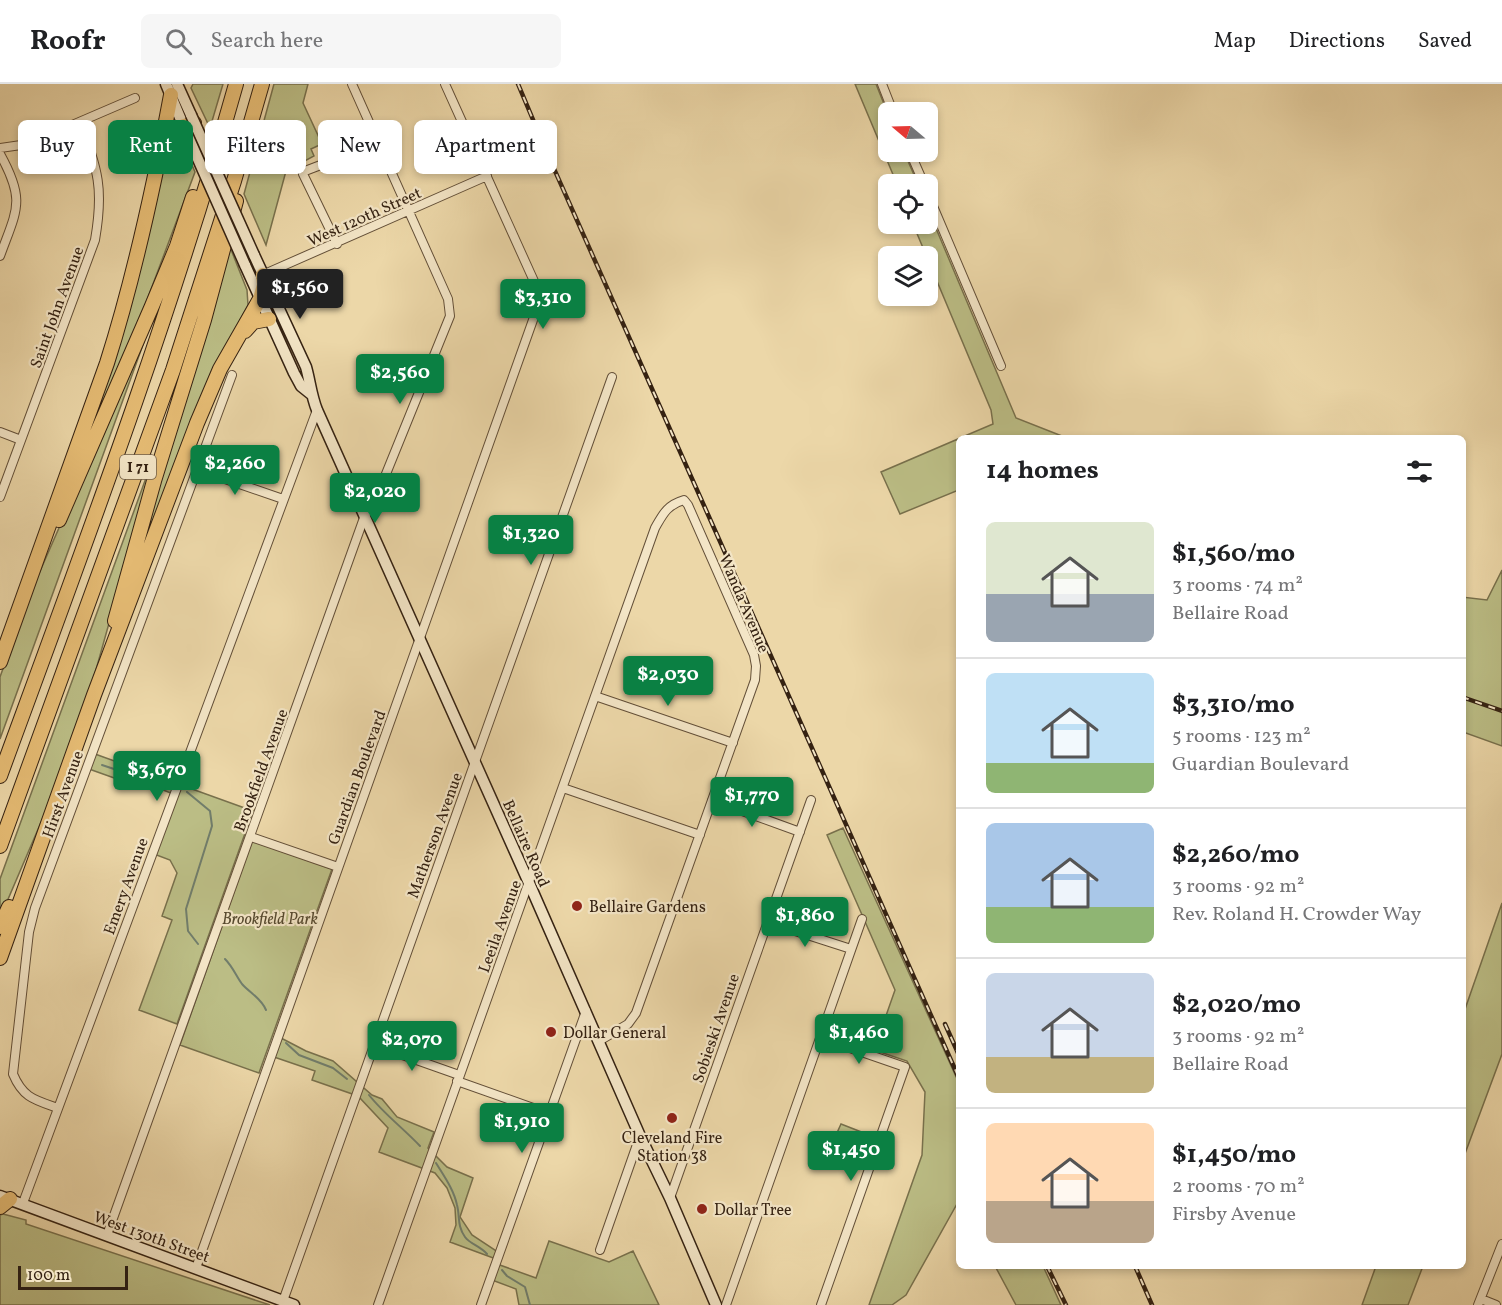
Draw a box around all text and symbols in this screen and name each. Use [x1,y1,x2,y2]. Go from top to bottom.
search box [141,14,561,68]
text: Roofr [30,22,105,61]
icon: search [162,25,195,58]
text: Search here [210,26,323,57]
text: Map [1214,27,1256,56]
text: Directions [1289,27,1385,56]
text: Saved [1418,27,1472,56]
north arrow [878,102,938,162]
map controls [878,102,938,306]
chip: Buy [18,120,96,174]
chip: Rent [108,120,193,174]
chip: Filters [205,120,306,174]
chip: New [318,120,402,174]
chip: Apartment [414,120,557,174]
button: locate [878,174,938,234]
street label: West 120th Street [304,183,426,253]
street label: Saint John Avenue [26,244,90,372]
button: layers [878,246,938,306]
pin: $1,560 [251,269,349,320]
text: $1,560 [271,274,329,302]
pin: $3,310 [494,279,592,330]
text: $3,310 [514,284,572,312]
pin: $2,560 [351,354,449,405]
text: $2,560 [370,359,430,387]
pin: $2,260 [186,445,284,496]
text: $2,260 [204,450,266,478]
text: 14 homes [986,453,1099,489]
road number: I 71 [120,455,156,479]
icon: filters [1403,455,1436,488]
pin: $2,020 [326,473,424,524]
text: $2,020 [344,478,406,506]
pin: $1,320 [482,515,580,566]
text: $1,320 [502,520,560,548]
text: $1,560/mo [1172,536,1295,572]
icon: home [1034,546,1106,618]
street label: Wanda Avenue [713,551,774,656]
text: 3 rooms · 74 m² [1172,572,1303,600]
text: Bellaire Road [1172,600,1289,628]
pin: $2,030 [619,656,717,707]
text: $2,030 [637,661,699,689]
text: $3,310/mo [1172,687,1295,723]
icon: home [1034,697,1106,769]
street label: Brookfield Avenue [229,706,294,835]
street label: Guardian Boulevard [323,707,392,848]
text: 5 rooms · 123 m² [1172,723,1311,751]
street label: Hirst Avenue [38,748,90,841]
pin: $3,670 [108,751,206,802]
text: Guardian Boulevard [1172,751,1349,779]
text: $3,670 [127,756,187,784]
street label: Matherson Avenue [403,770,469,902]
pin: $1,770 [703,777,801,828]
text: $1,770 [724,782,780,810]
street label: Bellaire Road [496,797,554,891]
street label: Emery Avenue [99,835,155,938]
text: $2,260/mo [1172,837,1299,873]
icon: home [1034,847,1106,919]
text: 3 rooms · 92 m² [1172,873,1304,901]
street label: Leeila Avenue [474,877,528,976]
place label: Bellaire Gardens [589,897,706,919]
pin: $1,860 [756,897,854,948]
marker: Bellaire Gardens [570,899,584,913]
text: Rev. Roland H. Crowder Way [1172,901,1421,929]
text: $1,860 [775,902,835,930]
park label: Brookfield Park [222,909,319,931]
street label: Sobieski Avenue [688,971,746,1086]
text: $2,020/mo [1172,987,1301,1023]
icon: home [1034,997,1106,1069]
pin: $1,460 [810,1014,908,1065]
text: $1,460 [829,1019,889,1047]
pin: $2,070 [363,1021,461,1072]
place label: Dollar General [563,1023,667,1045]
text: 3 rooms · 92 m² [1172,1023,1304,1051]
marker: Dollar General [544,1025,558,1039]
text: $2,070 [382,1026,442,1054]
text: Bellaire Road [1172,1051,1289,1079]
pin: $1,910 [473,1103,571,1154]
text: $1,910 [494,1108,550,1136]
marker: Cleveland Fire Station 38 [665,1111,679,1125]
place label: Cleveland Fire Station 38 [622,1128,722,1168]
pin: $1,450 [802,1131,900,1182]
text: $1,450 [822,1136,880,1164]
text: $1,450/mo [1172,1137,1296,1173]
icon: home [1034,1147,1106,1219]
text: 2 rooms · 70 m² [1172,1173,1305,1201]
place label: Dollar Tree [714,1200,792,1222]
text: Firsby Avenue [1172,1201,1296,1229]
marker: Dollar Tree [695,1202,709,1216]
street label: West 130th Street [90,1207,213,1269]
scale bar [18,1263,128,1290]
text: 100 m [27,1265,70,1287]

